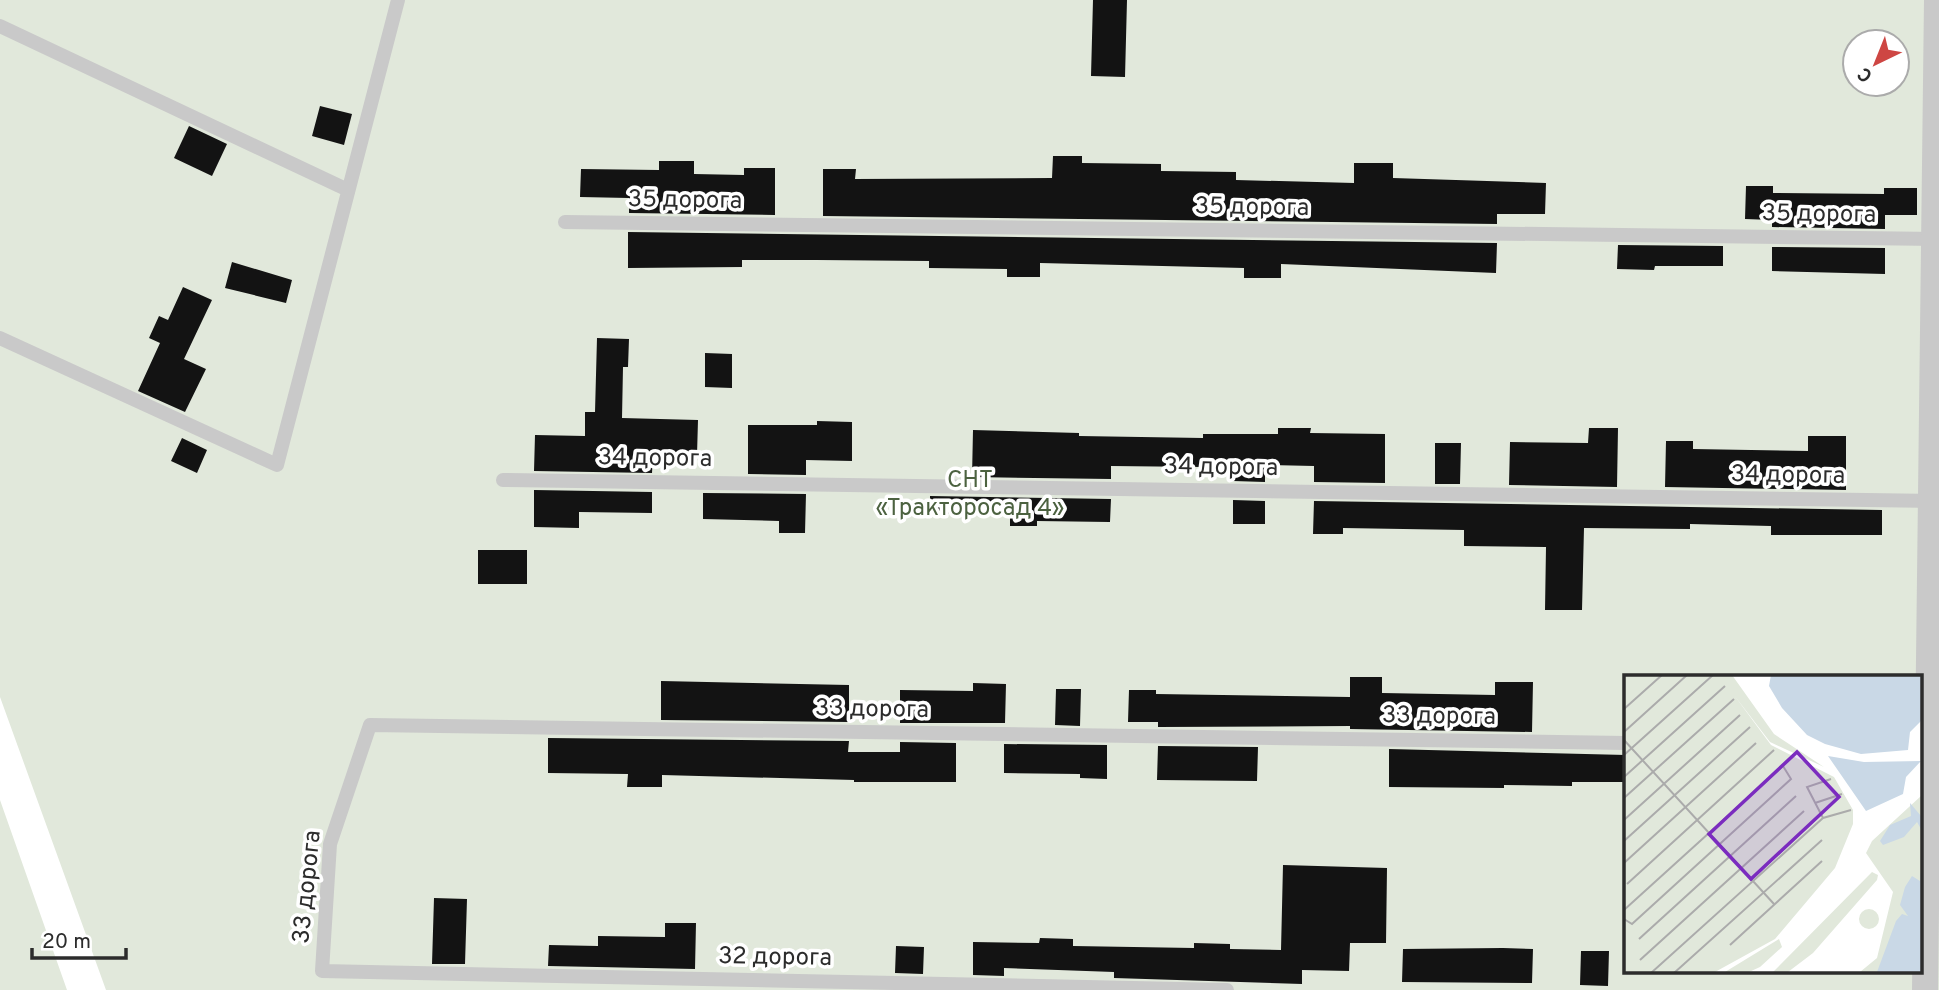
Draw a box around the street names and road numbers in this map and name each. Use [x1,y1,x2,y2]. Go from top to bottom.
street label: 35 дорога [627,185,743,217]
street label: 35 дорога [1194,192,1310,224]
street label: 35 дорога [1761,199,1877,231]
street label: 34 дорога [597,443,713,475]
street label: 34 дорога [1163,452,1279,484]
street label: 34 дорога [1730,460,1846,492]
street label: 33 дорога [815,694,929,726]
street label: 33 дорога [1382,701,1496,733]
street label: 33 дорога [287,829,329,945]
street label: 32 дорога [718,942,832,974]

